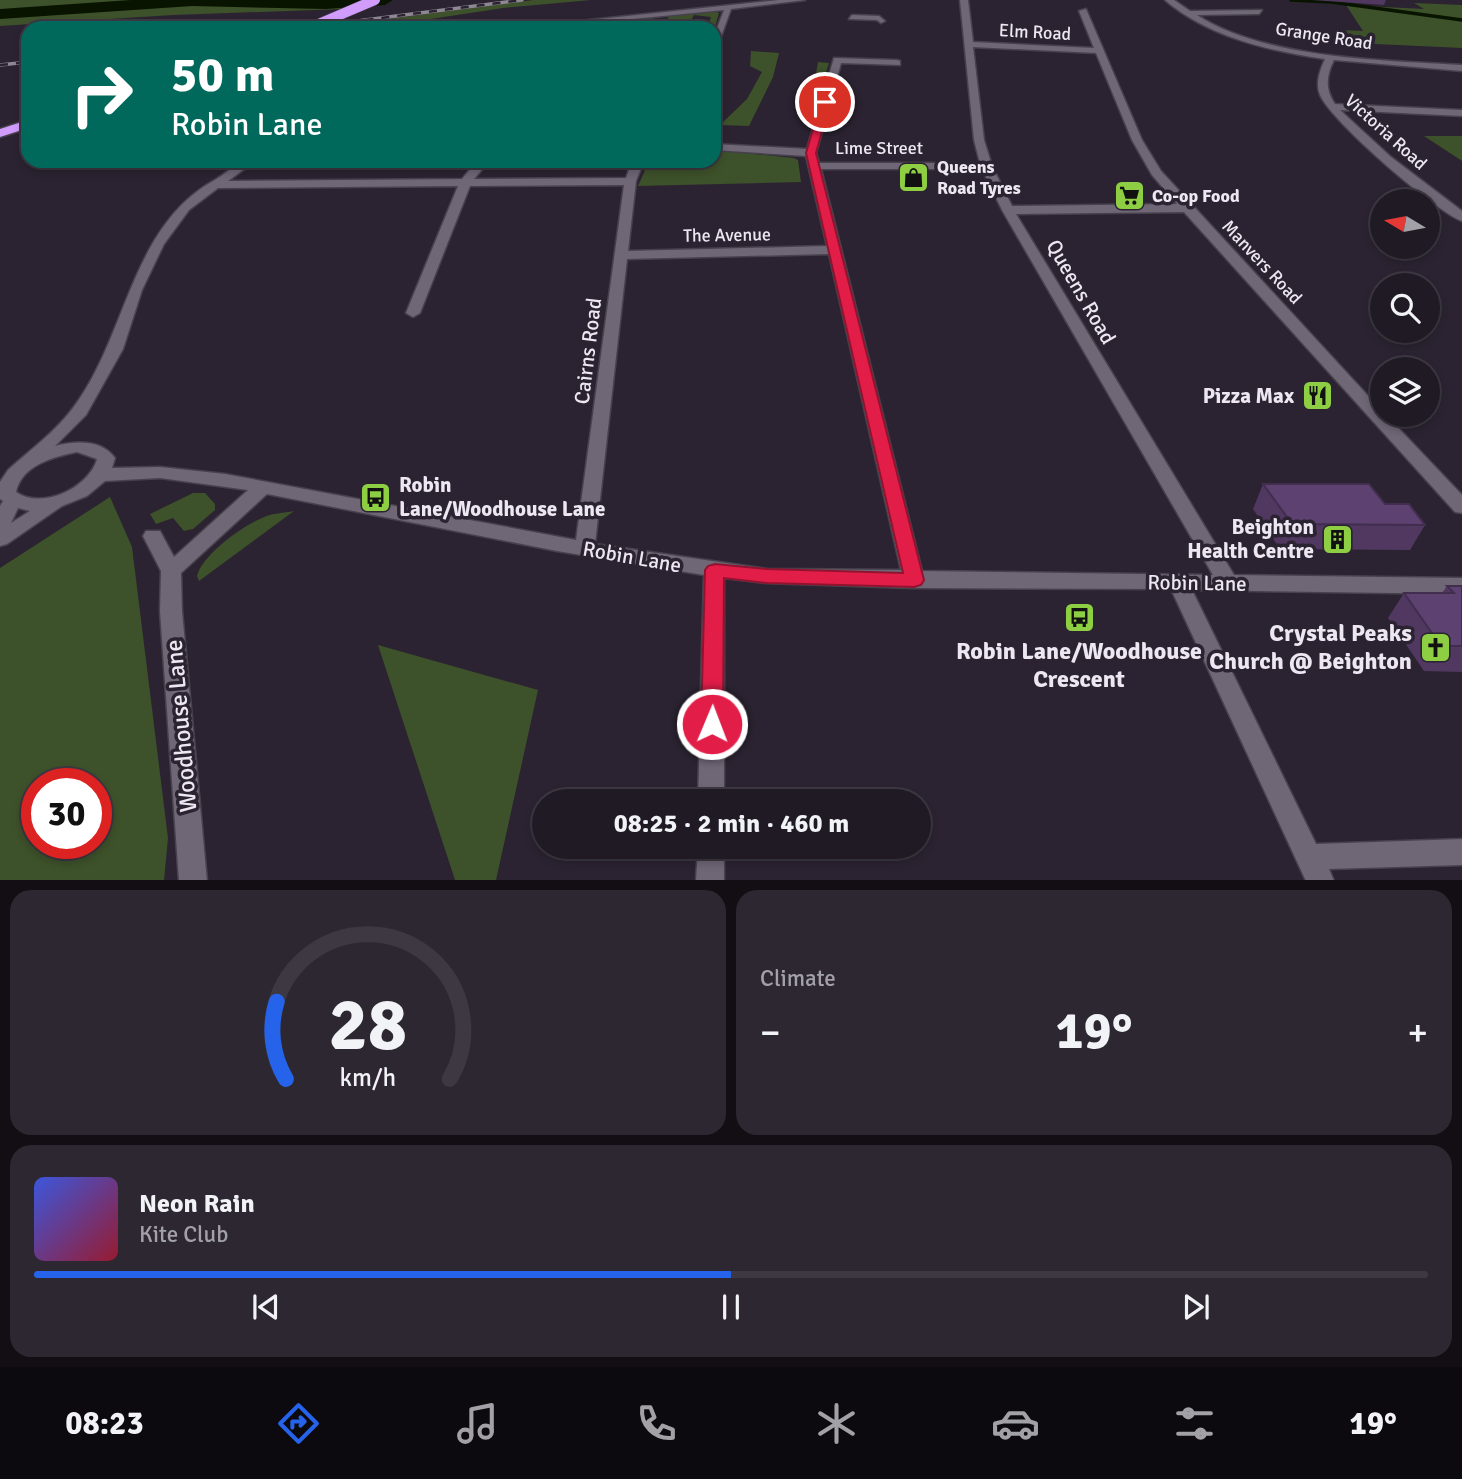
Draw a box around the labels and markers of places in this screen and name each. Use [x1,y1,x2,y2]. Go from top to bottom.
pin [795,72,855,132]
place label: Queens Road Tyres [937,156,1021,199]
shop icon: Queens Road Tyres [897,160,931,194]
supermarket icon: Co-op Food [1112,179,1146,213]
place label: Co-op Food [1152,185,1240,207]
restaurant icon: Pizza Max [1300,379,1334,413]
place label: Pizza Max [1203,383,1295,409]
place label: Robin Lane/Woodhouse Lane [399,472,605,522]
bus stop icon: Robin Lane/Woodhouse Lane [359,480,393,514]
place label: Beighton Health Centre [1187,514,1314,564]
building icon: Beighton Health Centre [1320,522,1354,556]
bus stop icon: Robin Lane/Woodhouse Crescent [1062,600,1096,634]
place label: Crystal Peaks Church @ Beighton [1209,618,1412,676]
church icon: Crystal Peaks Church @ Beighton [1418,630,1452,664]
place label: Robin Lane/Woodhouse Crescent [956,636,1202,694]

